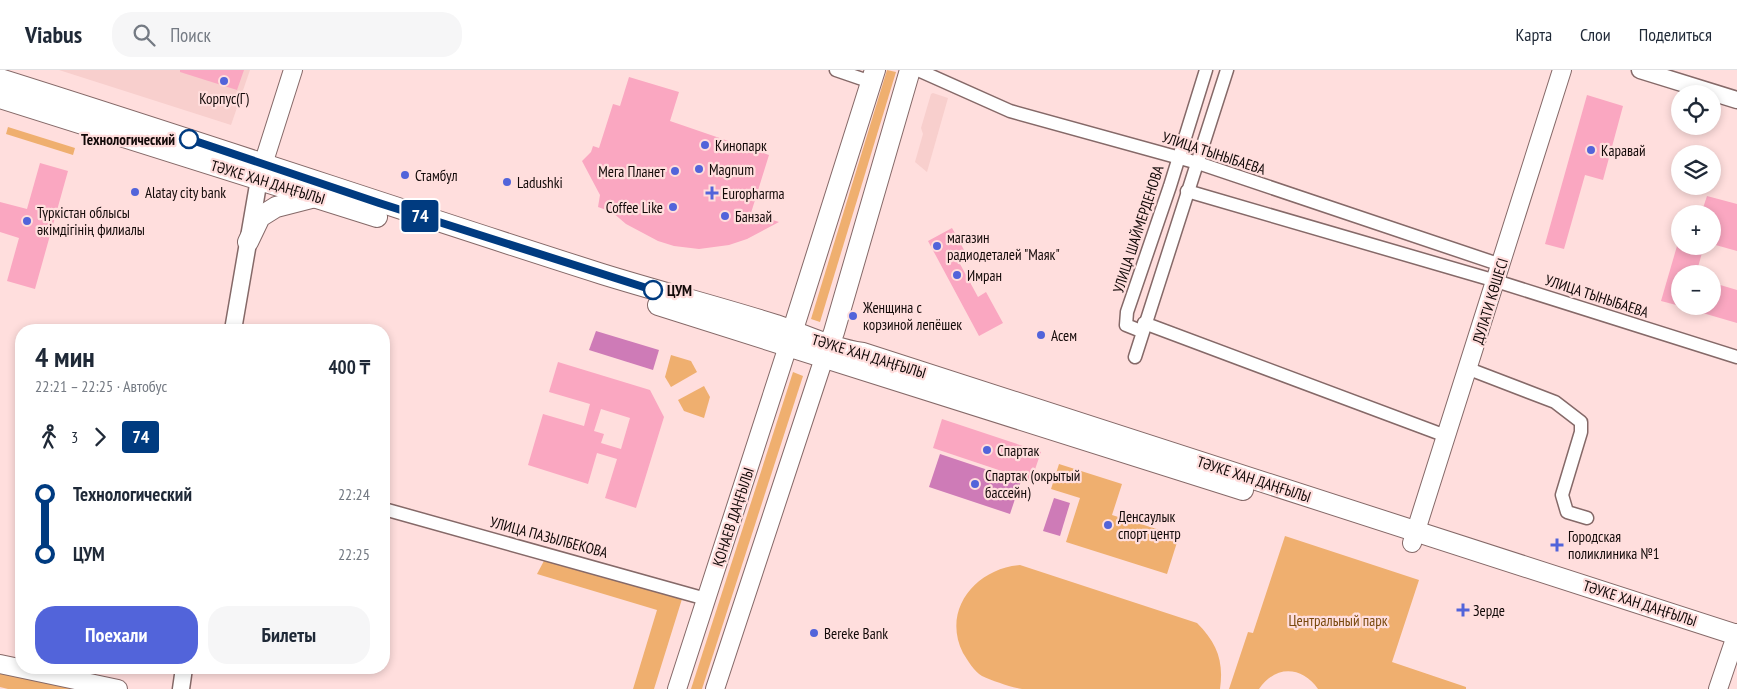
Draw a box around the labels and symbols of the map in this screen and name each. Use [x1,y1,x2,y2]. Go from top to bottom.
marker: Корпус(Г) [218,75,230,87]
place label: Корпус(Г) [199,89,249,108]
street label: УЛИЦА ТЫНЫБАЕВА [1160,127,1269,179]
marker: Технологический [179,129,199,149]
place label: Технологический [81,130,175,149]
place label: Кинопарк [715,136,767,155]
marker: Кинопарк [699,139,711,151]
place label: Каравай [1601,141,1646,160]
marker: Каравай [1585,144,1597,156]
street label: ТӘУКЕ ХАН ДАҢҒЫЛЫ [209,156,327,208]
place label: Magnum [709,160,754,179]
place label: Мега Планет [598,162,665,181]
street label: УЛИЦА ШАЙМЕРДЕНОВА [1108,162,1168,295]
marker: Magnum [693,163,705,175]
marker: Мега Планет [669,165,681,177]
place label: Стамбул [415,166,458,185]
marker: Стамбул [399,169,411,181]
place label: Ladushki [517,173,563,192]
marker: Ladushki [501,176,513,188]
place label: Alatay city bank [145,183,226,202]
place label: Europharma [722,184,785,203]
marker: Alatay city bank [129,186,141,198]
marker: Europharma [706,187,718,199]
place label: Coffee Like [606,198,663,217]
line badge: 74 [398,200,442,232]
marker: Coffee Like [667,201,679,213]
place label: Түркістан облысы әкімдігінің филиалы [37,203,145,239]
place label: Банзай [735,207,772,226]
marker: Банзай [719,210,731,222]
marker: Түркістан облысы әкімдігінің филиалы [21,215,33,227]
place label: магазин радиодеталей "Маяк" [947,228,1060,264]
marker: магазин радиодеталей "Маяк" [931,240,943,252]
street label: ДУЛАТИ КӨШЕСІ [1468,256,1512,346]
place label: Имран [967,266,1002,285]
marker: Имран [951,269,963,281]
street label: УЛИЦА ТЫНЫБАЕВА [1543,270,1652,322]
marker: ЦУМ [643,280,663,300]
place label: ЦУМ [667,281,692,300]
place label: Женщина с корзиной лепёшек [862,298,962,334]
marker: Женщина с корзиной лепёшек [847,310,859,322]
place label: Асем [1051,326,1077,345]
marker: Асем [1035,329,1047,341]
street label: ТӘУКЕ ХАН ДАҢҒЫЛЫ [810,330,928,382]
place label: Спартак [997,441,1039,460]
marker: Спартак [981,444,993,456]
street label: ТӘУКЕ ХАН ДАҢҒЫЛЫ [1195,452,1313,506]
street label: ҚОНАЕВ ДАҢҒЫЛЫ [708,465,758,569]
place label: Спартак (окрытый бассейн) [985,466,1080,502]
marker: Спартак (окрытый бассейн) [969,478,981,490]
place label: Денсаулык спорт центр [1118,507,1181,543]
street label: УЛИЦА ПАЗЫЛБЕКОВА [488,512,611,562]
marker: Денсаулык спорт центр [1102,519,1114,531]
place label: Городская поликлиника №1 [1568,527,1660,563]
marker: Городская поликлиника №1 [1550,538,1564,552]
street label: ТӘУКЕ ХАН ДАҢҒЫЛЫ [1581,576,1699,630]
place label: Зерде [1473,601,1505,620]
marker: Зерде [1457,604,1469,616]
park label: Центральный парк [1289,611,1388,630]
place label: Bereke Bank [824,624,888,643]
marker: Bereke Bank [808,627,820,639]

